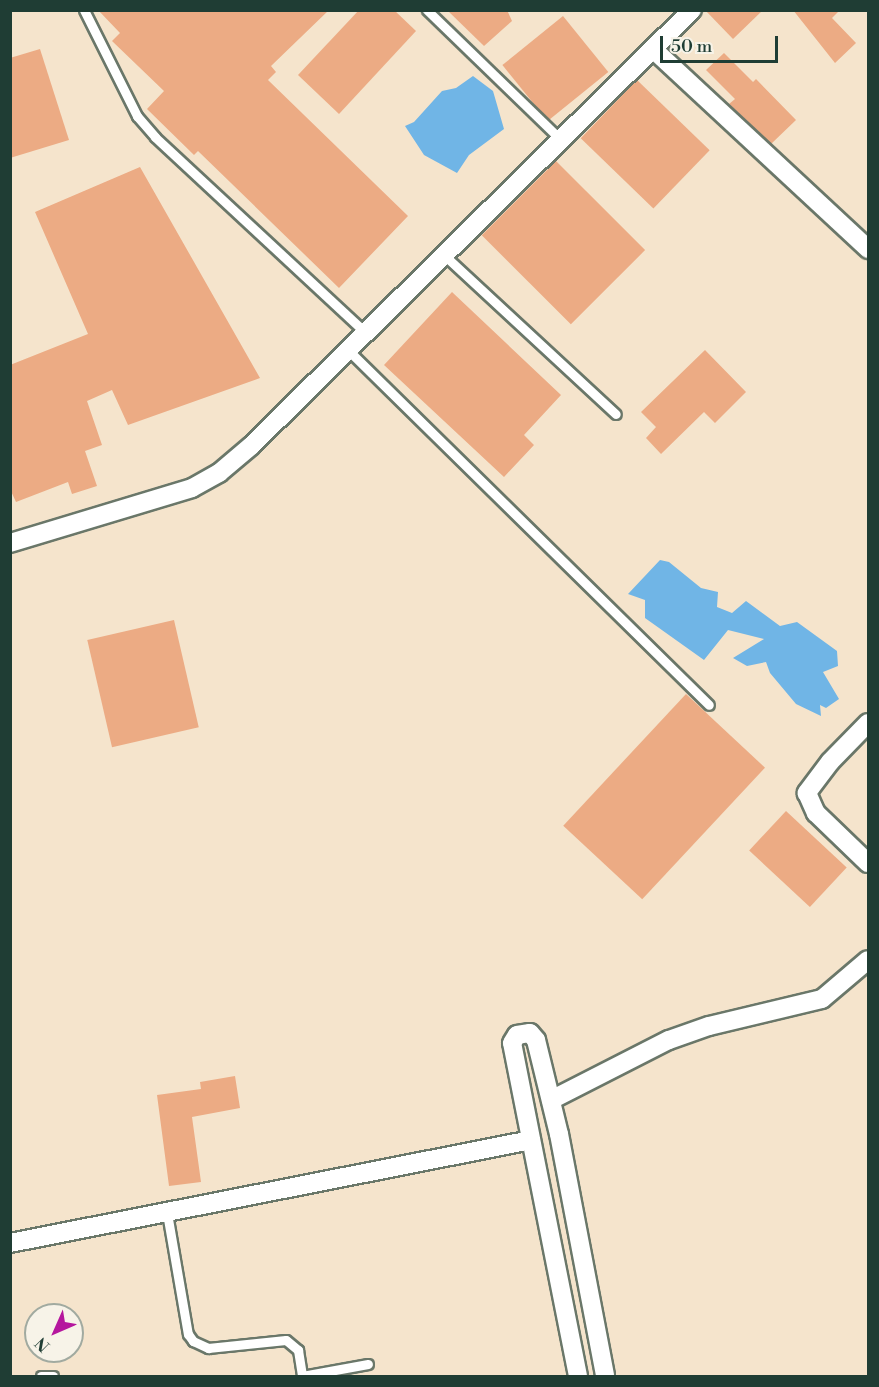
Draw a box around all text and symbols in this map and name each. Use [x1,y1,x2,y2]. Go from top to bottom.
scale bar [663,24,782,62]
text: 50 m [671,35,712,58]
north arrow [24,1303,84,1363]
text: N [31,1333,54,1356]

